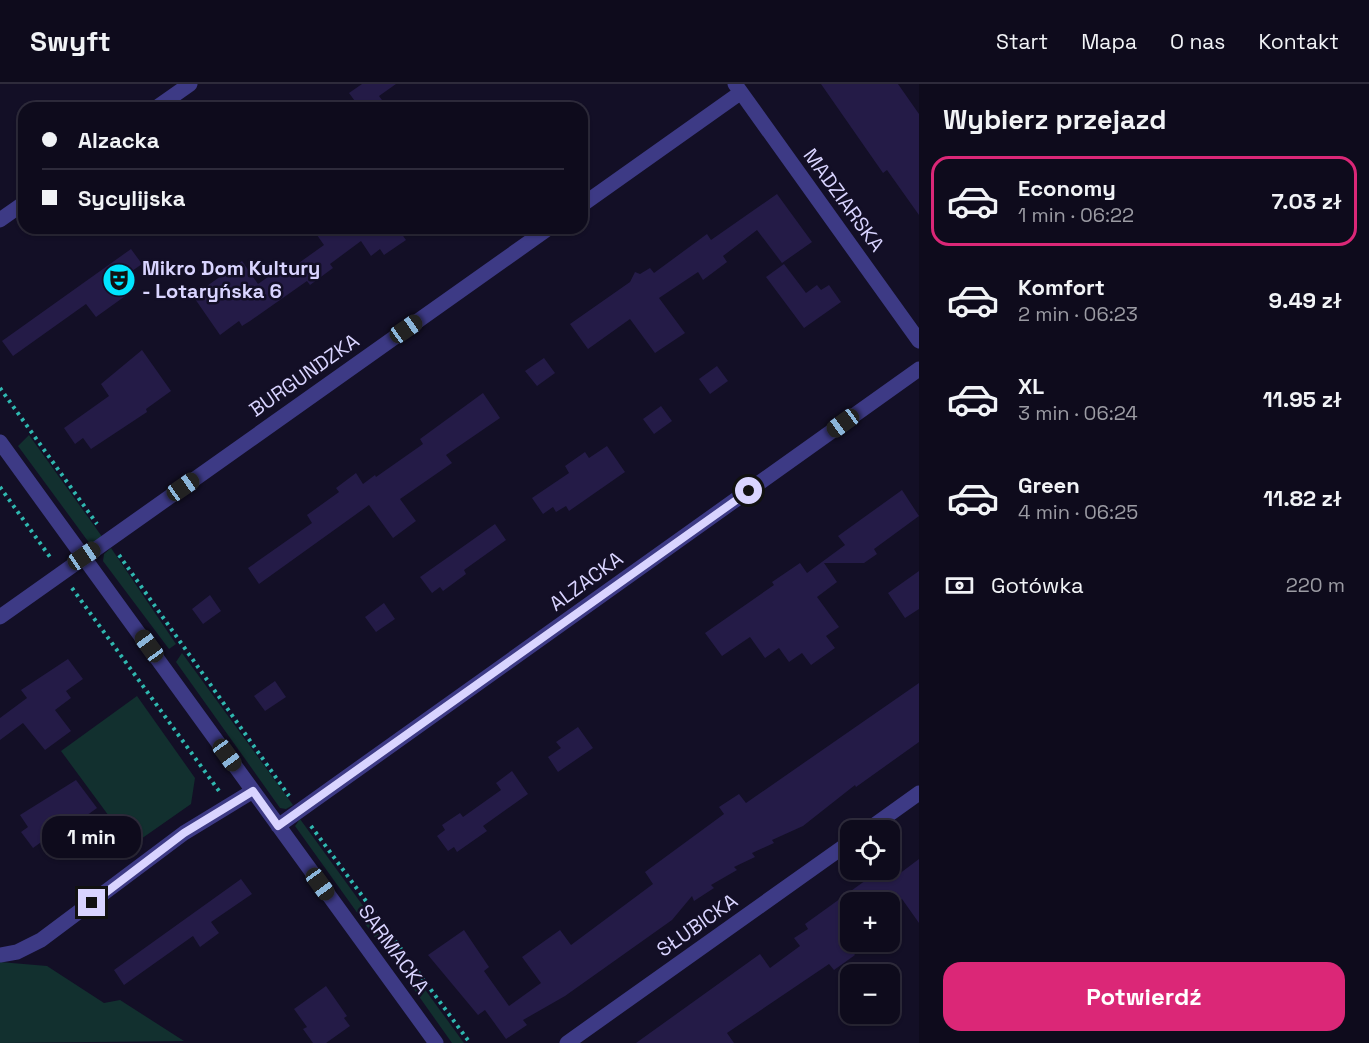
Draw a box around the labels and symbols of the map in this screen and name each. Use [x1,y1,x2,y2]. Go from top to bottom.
street label: MADZIARSKA [798,143,890,257]
place label: Mikro Dom Kultury - Lotaryńska 6 [142,255,320,304]
theatre icon: Mikro Dom Kultury - Lotaryńska 6 [101,262,137,298]
car [386,311,426,347]
street label: BURGUNDZKA [244,327,364,422]
car [823,405,863,441]
car [163,469,203,505]
route start [735,477,762,504]
car [64,538,104,574]
street label: ALZACKA [544,545,628,617]
car [131,626,167,666]
car [209,735,245,775]
callout: 1 min [42,816,142,858]
car [302,864,338,904]
street label: SŁUBICKA [651,887,743,962]
route end [78,889,105,916]
street label: SARMACKA [353,899,436,999]

